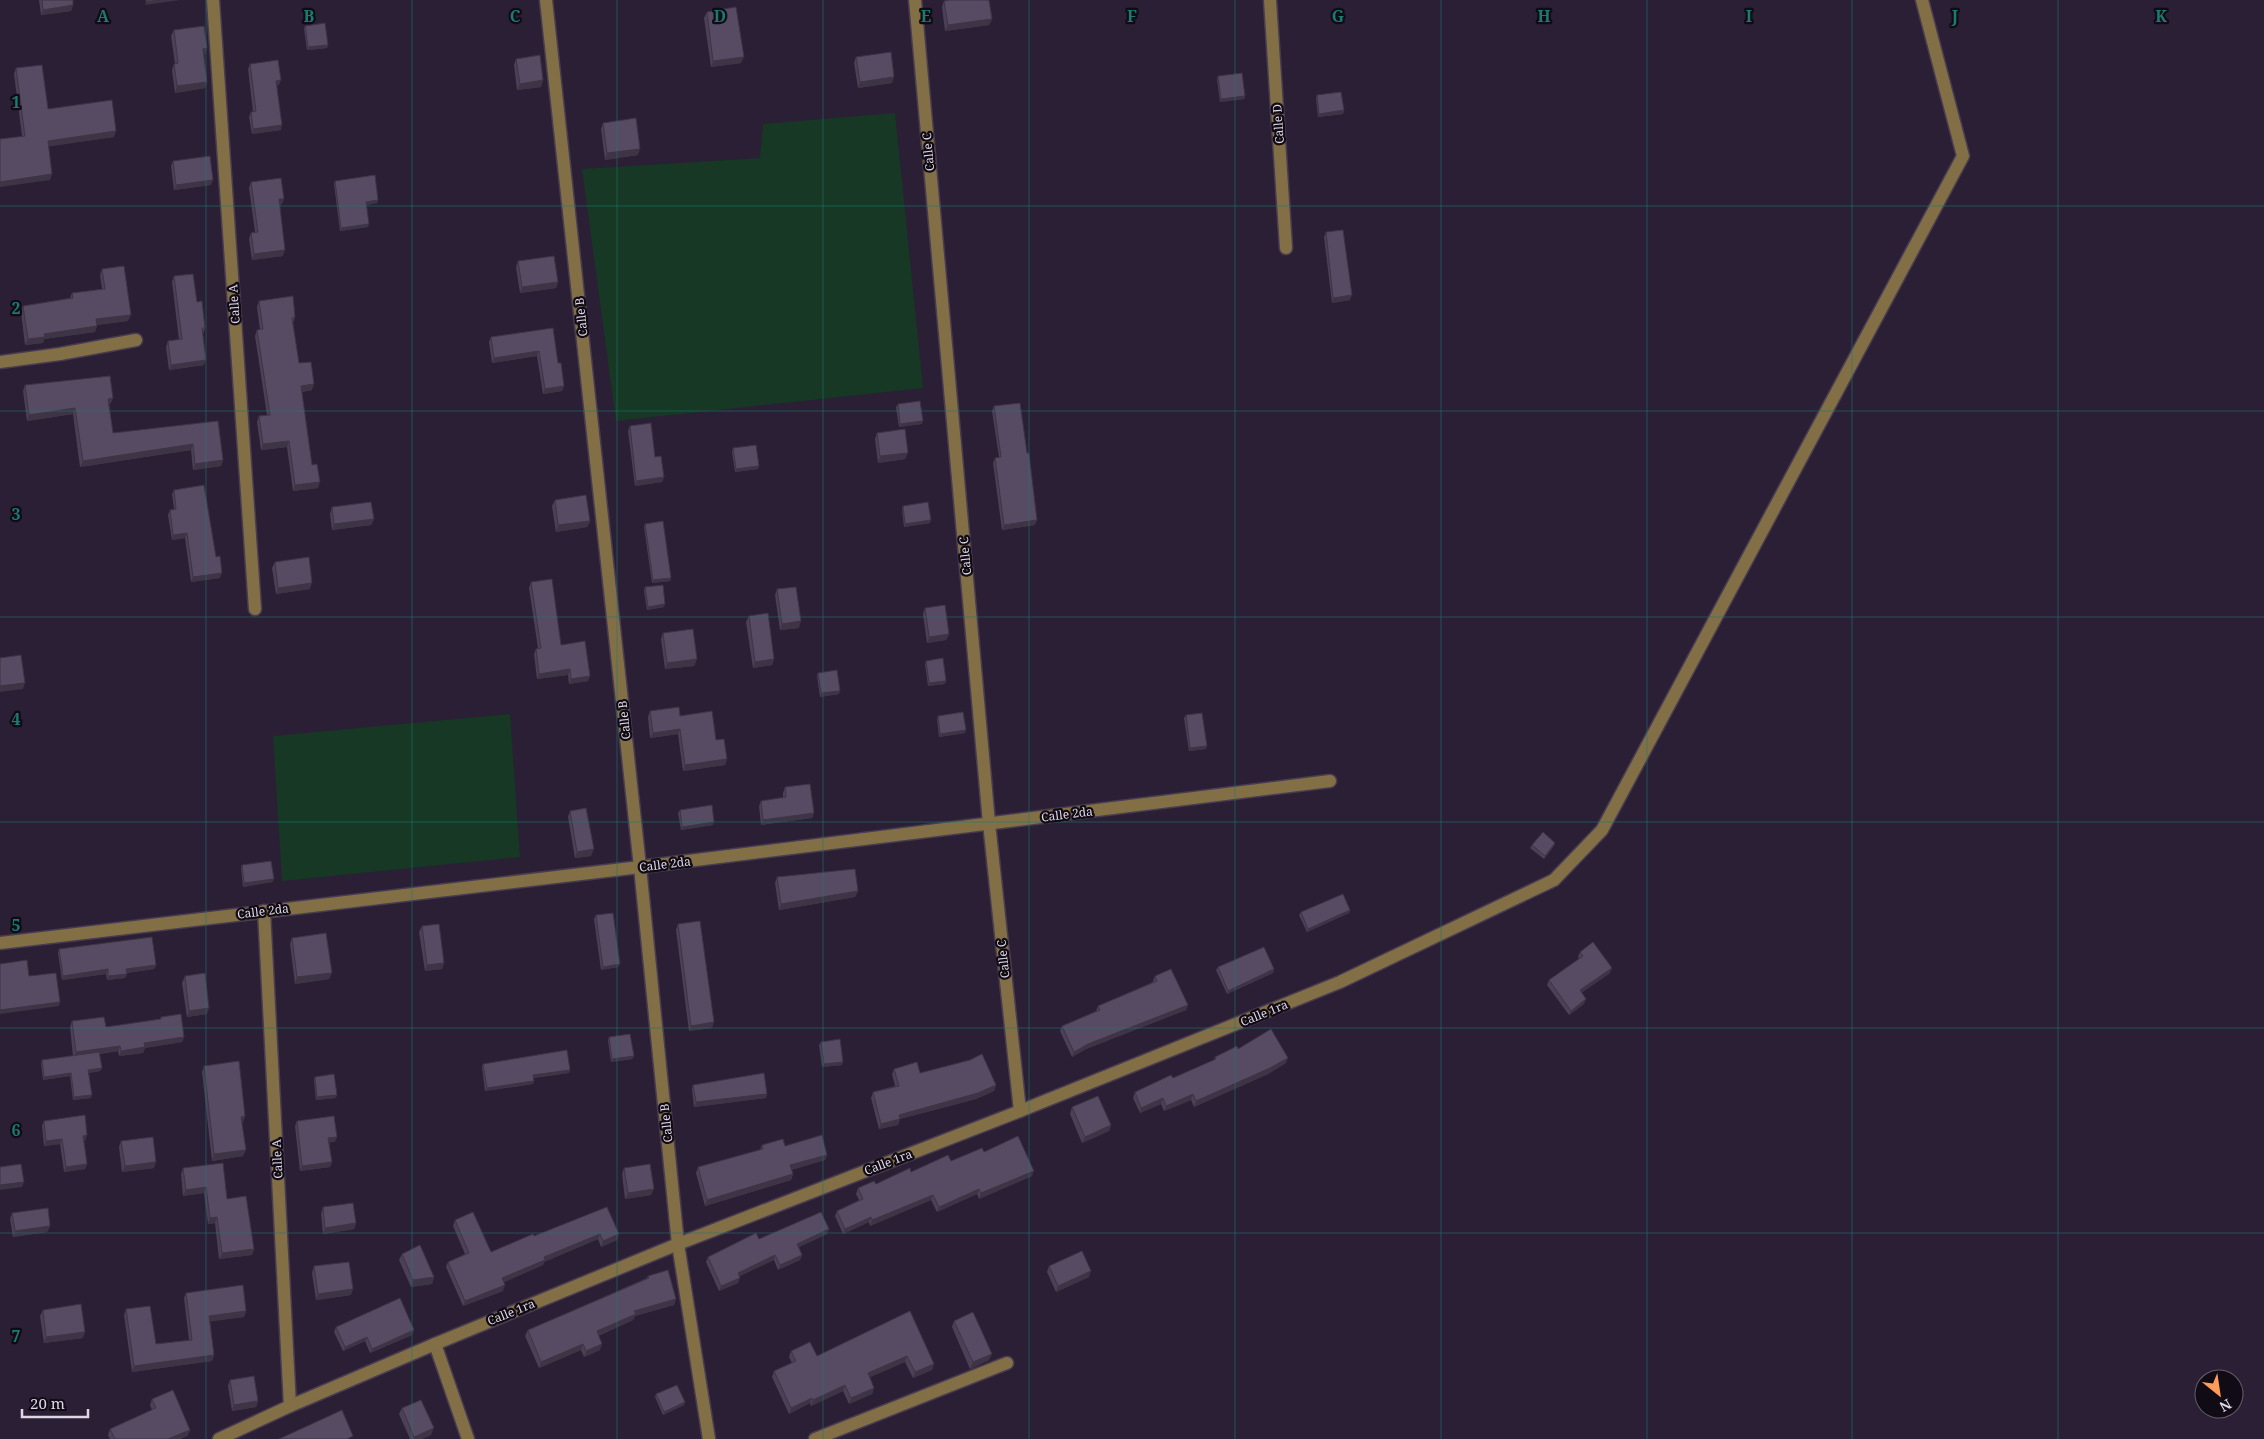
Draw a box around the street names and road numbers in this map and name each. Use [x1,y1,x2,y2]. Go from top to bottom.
street label: Calle D [1268,103,1288,144]
street label: Calle C [918,132,938,172]
street label: Calle A [224,283,244,324]
street label: Calle B [570,297,591,337]
street label: Calle C [955,536,975,576]
street label: Calle B [613,700,634,740]
street label: Calle 2da [1040,802,1094,826]
street label: Calle 2da [638,852,692,876]
street label: Calle 2da [236,899,290,923]
street label: Calle C [993,939,1013,979]
street label: Calle 1ra [1238,996,1291,1030]
street label: Calle B [655,1103,676,1143]
street label: Calle A [267,1138,287,1179]
street label: Calle 1ra [862,1145,915,1179]
street label: Calle 1ra [485,1295,538,1329]

